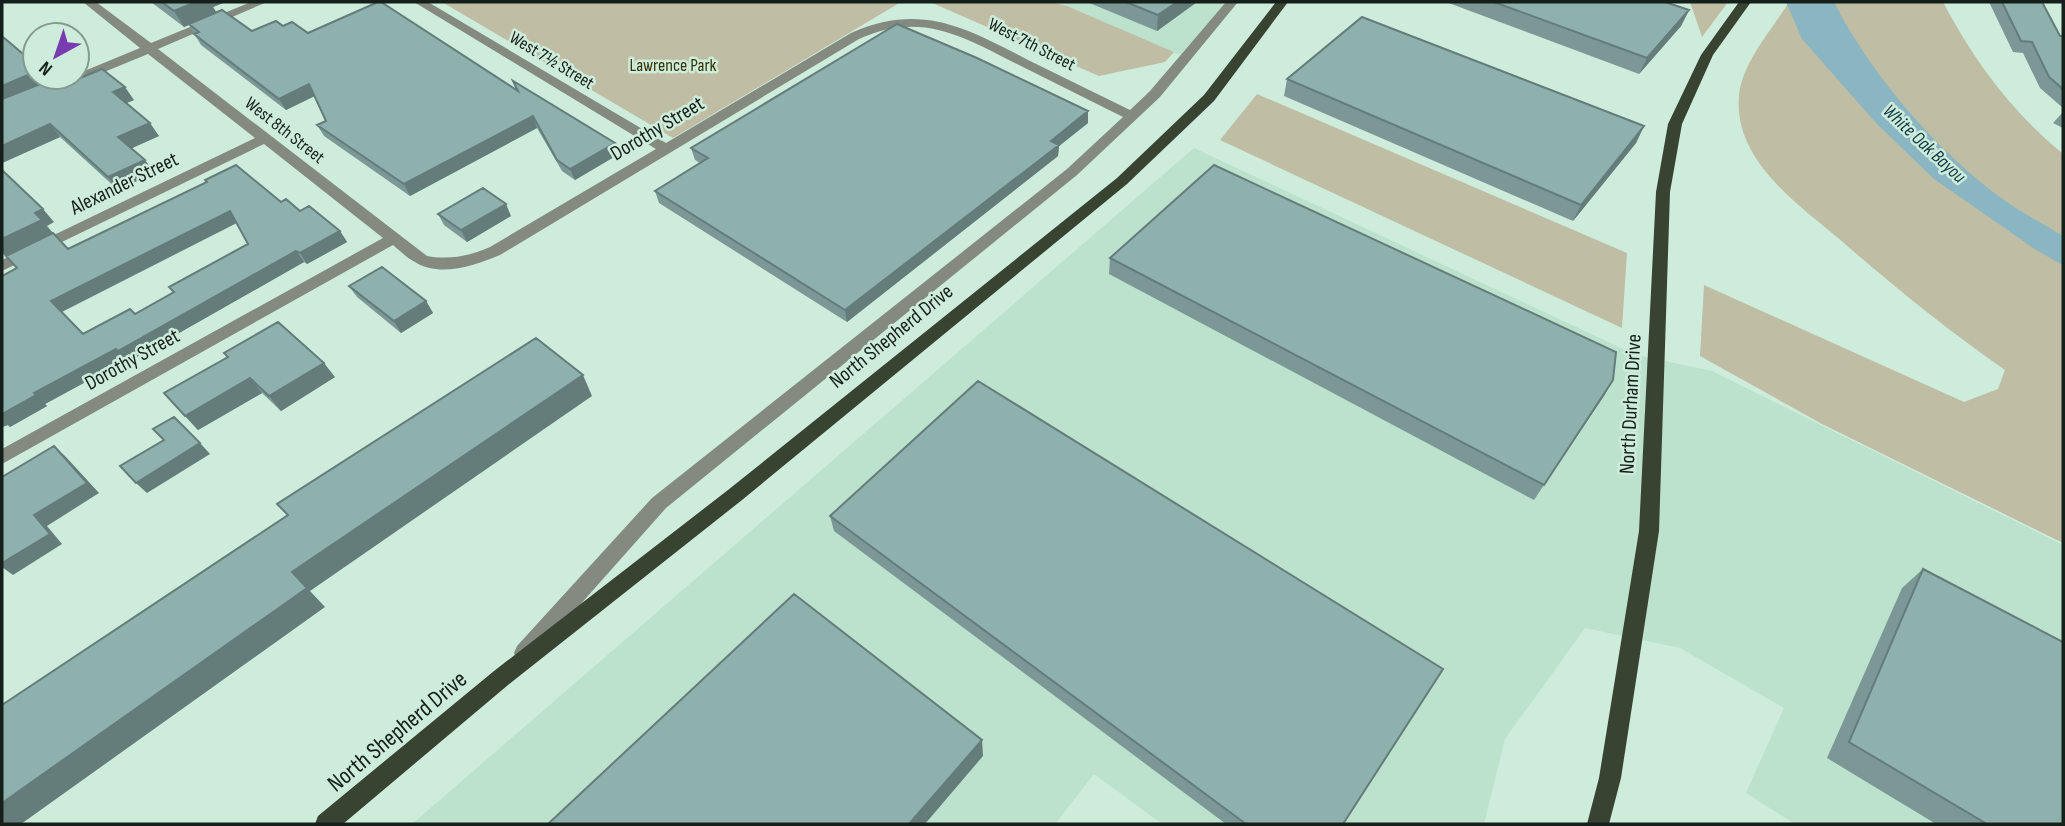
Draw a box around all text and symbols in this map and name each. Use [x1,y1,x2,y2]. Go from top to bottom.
street label: West 7th Street [985,14,1079,76]
north arrow [21,21,91,91]
street label: West 7½ Street [506,27,598,94]
park label: Lawrence Park [630,55,717,76]
text: N [35,56,57,80]
street label: Dorothy Street [606,91,709,166]
street label: West 8th Street [241,93,329,168]
water label: White Oak Bayou [1878,100,1970,188]
street label: Alexander Street [65,147,182,221]
street label: North Shepherd Drive [825,279,958,394]
street label: Dorothy Street [80,323,184,396]
street label: North Durham Drive [1614,333,1647,475]
street label: North Shepherd Drive [322,665,473,798]

